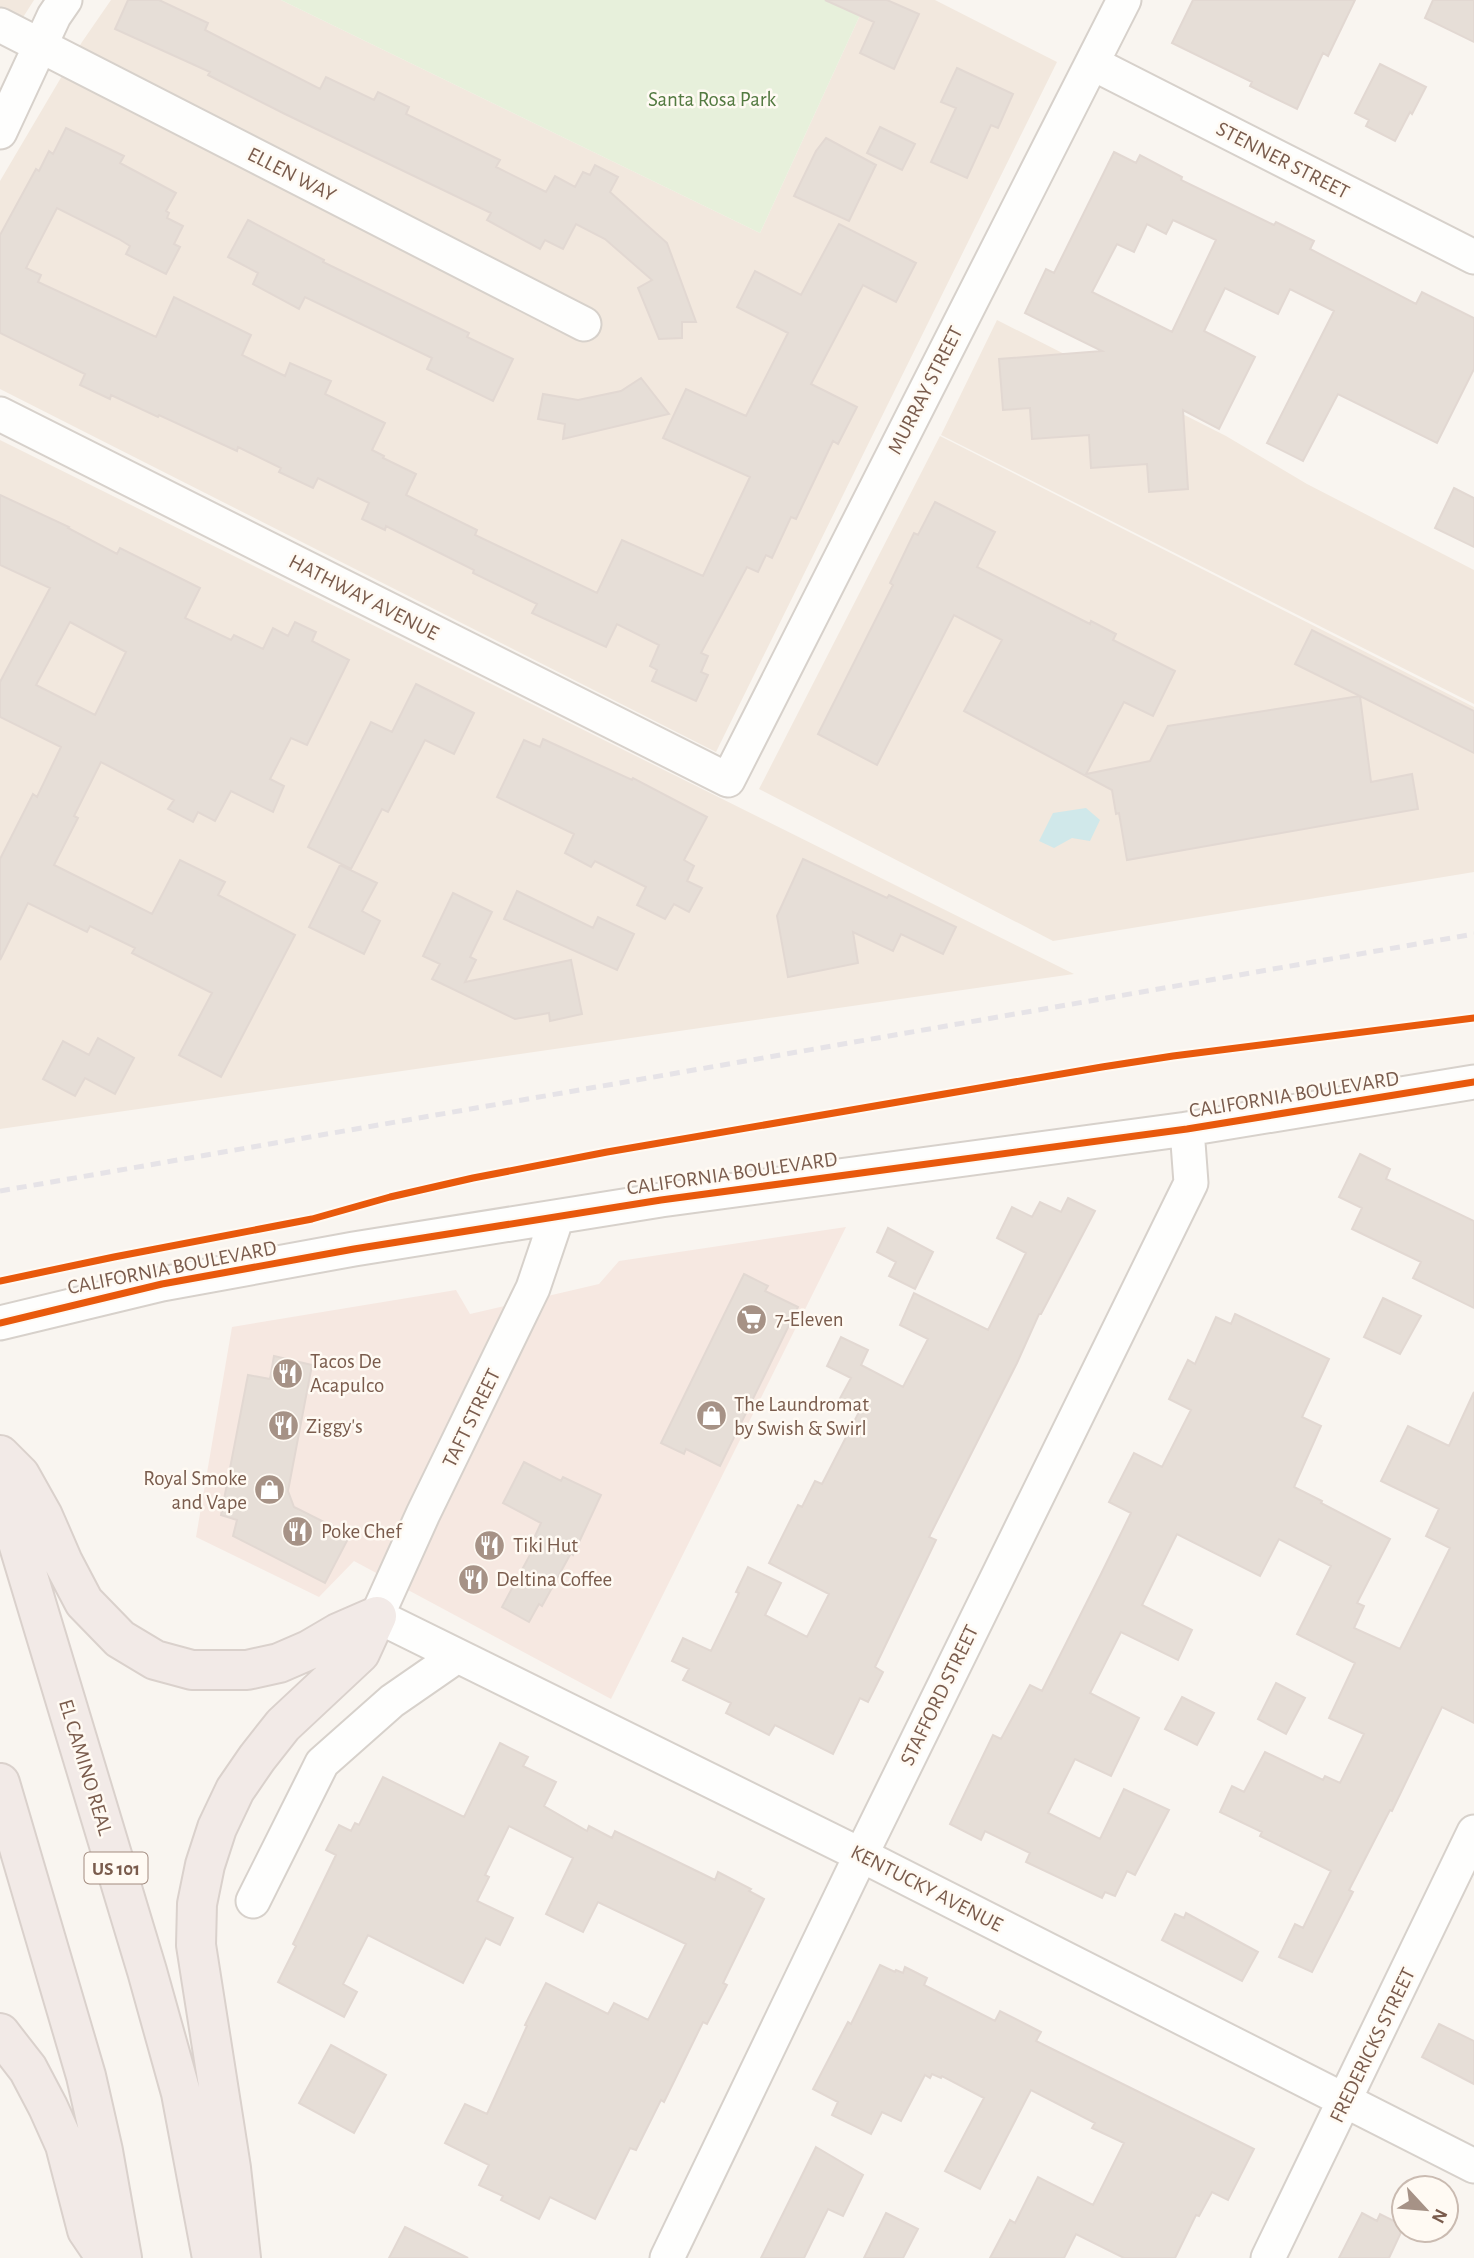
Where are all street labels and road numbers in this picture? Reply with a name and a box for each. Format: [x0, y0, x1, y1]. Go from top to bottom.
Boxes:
street label: STENNER STREET [1213, 118, 1353, 203]
street label: ELLEN WAY [244, 143, 339, 206]
street label: MURRAY STREET [884, 323, 967, 458]
street label: HATHWAY AVENUE [286, 551, 442, 644]
street label: CALIFORNIA BOULEVARD [1188, 1068, 1401, 1121]
street label: CALIFORNIA BOULEVARD [625, 1148, 839, 1199]
street label: CALIFORNIA BOULEVARD [66, 1237, 278, 1298]
street label: TAFT STREET [439, 1366, 504, 1471]
street label: STAFFORD STREET [896, 1622, 982, 1769]
street label: EL CAMINO REAL [55, 1697, 116, 1838]
street label: KENTUCKY AVENUE [847, 1841, 1006, 1936]
road number: US 101 [85, 1852, 148, 1884]
street label: FREDERICKS STREET [1326, 1965, 1419, 2126]

